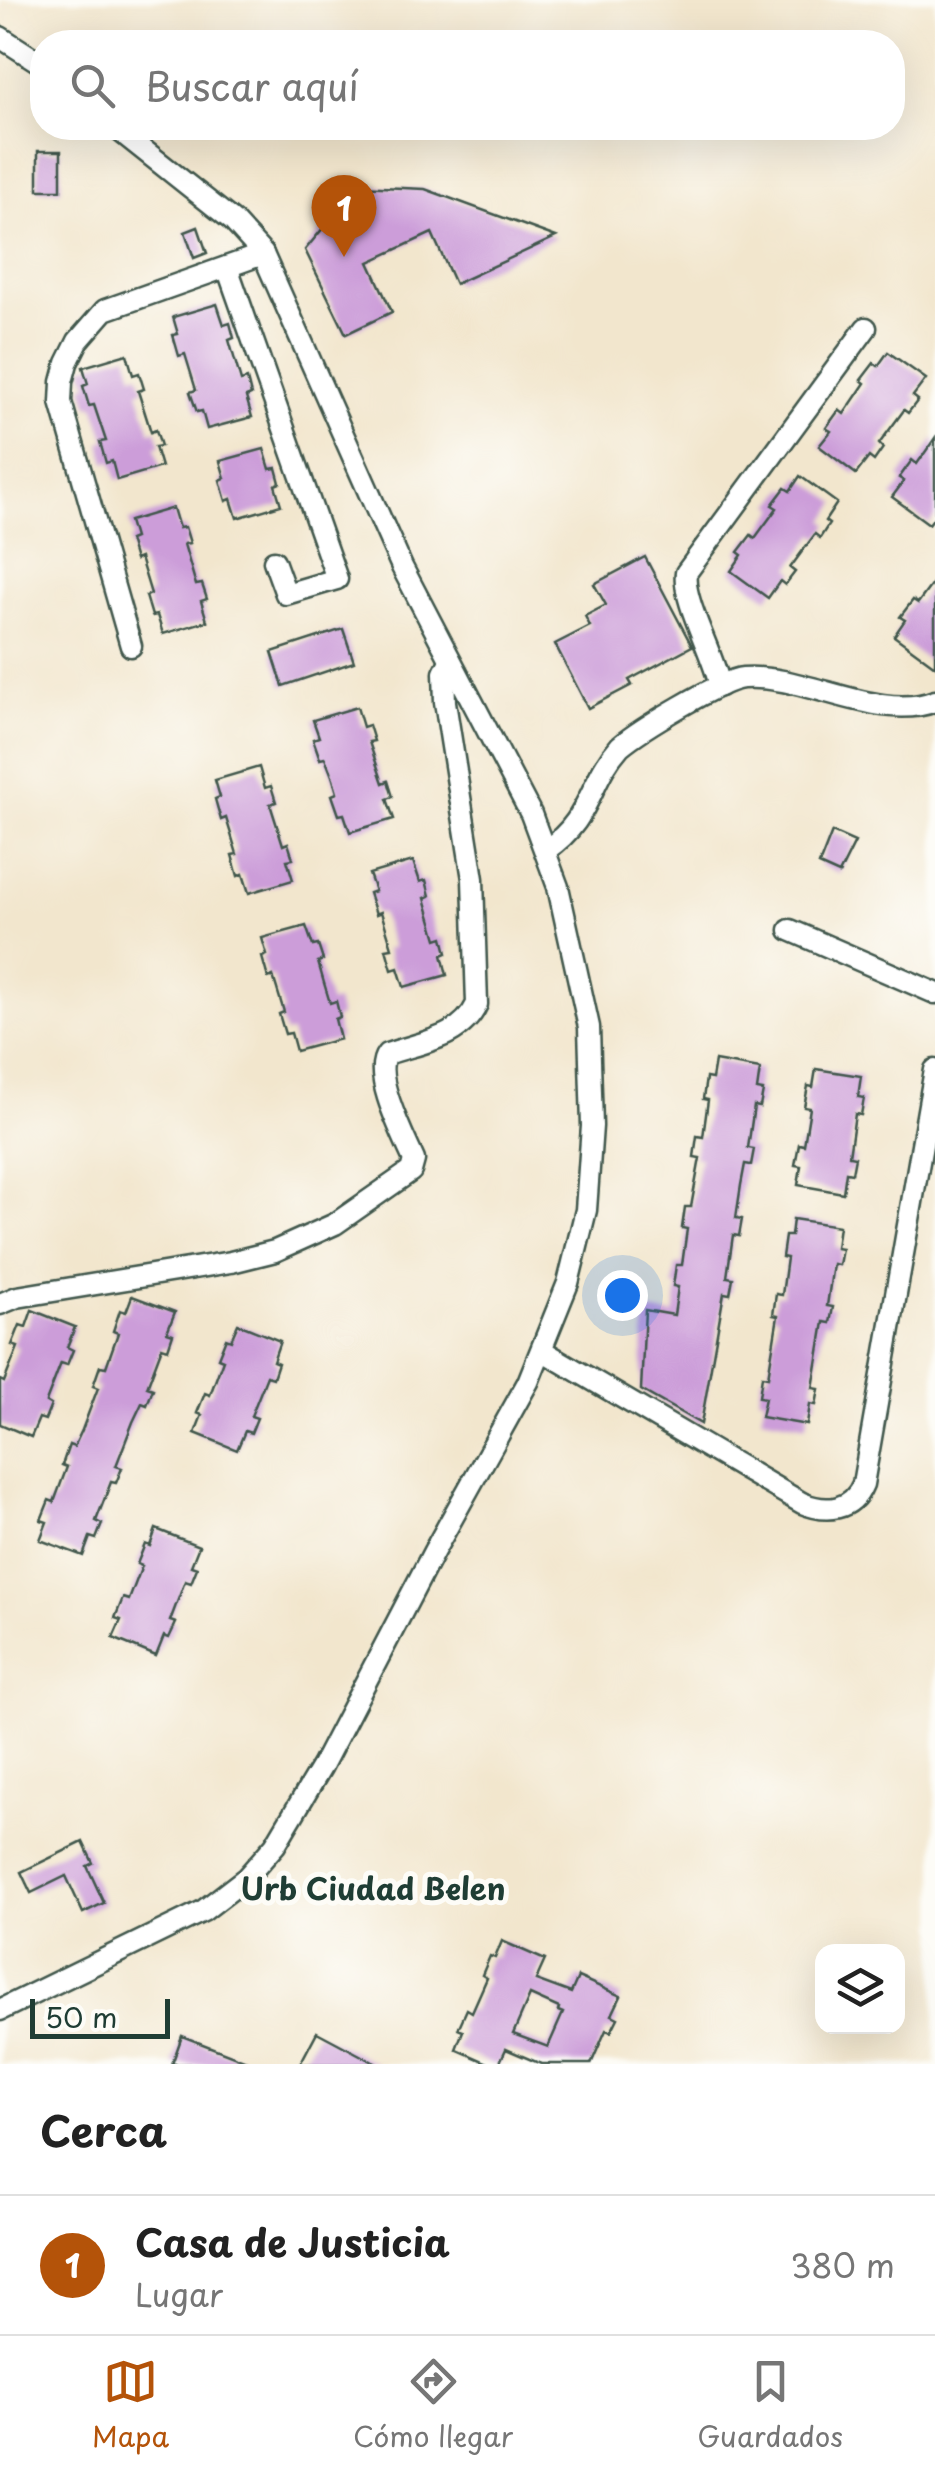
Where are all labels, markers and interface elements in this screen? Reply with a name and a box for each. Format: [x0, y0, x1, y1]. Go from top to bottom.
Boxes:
search box [30, 30, 905, 140]
text: Buscar aquí [145, 57, 359, 114]
icon: search [65, 58, 120, 113]
pin: 1 [312, 174, 376, 257]
your location [597, 1270, 648, 1321]
district label: Urb Ciudad Belen [241, 1865, 505, 1910]
map controls [815, 1944, 905, 2034]
button: layers [815, 1944, 905, 2034]
scale bar [30, 1994, 170, 2038]
text: 50 m [45, 1995, 118, 2038]
text: Cerca [40, 2098, 167, 2161]
text: Casa de Justicia [135, 2213, 450, 2270]
text: 1 [65, 2241, 80, 2289]
text: 380 m [790, 2241, 895, 2289]
text: Lugar [135, 2270, 223, 2318]
tab: Mapa [92, 2354, 169, 2457]
tab: Cómo llegar [353, 2354, 513, 2457]
tab: Guardados [697, 2354, 843, 2457]

